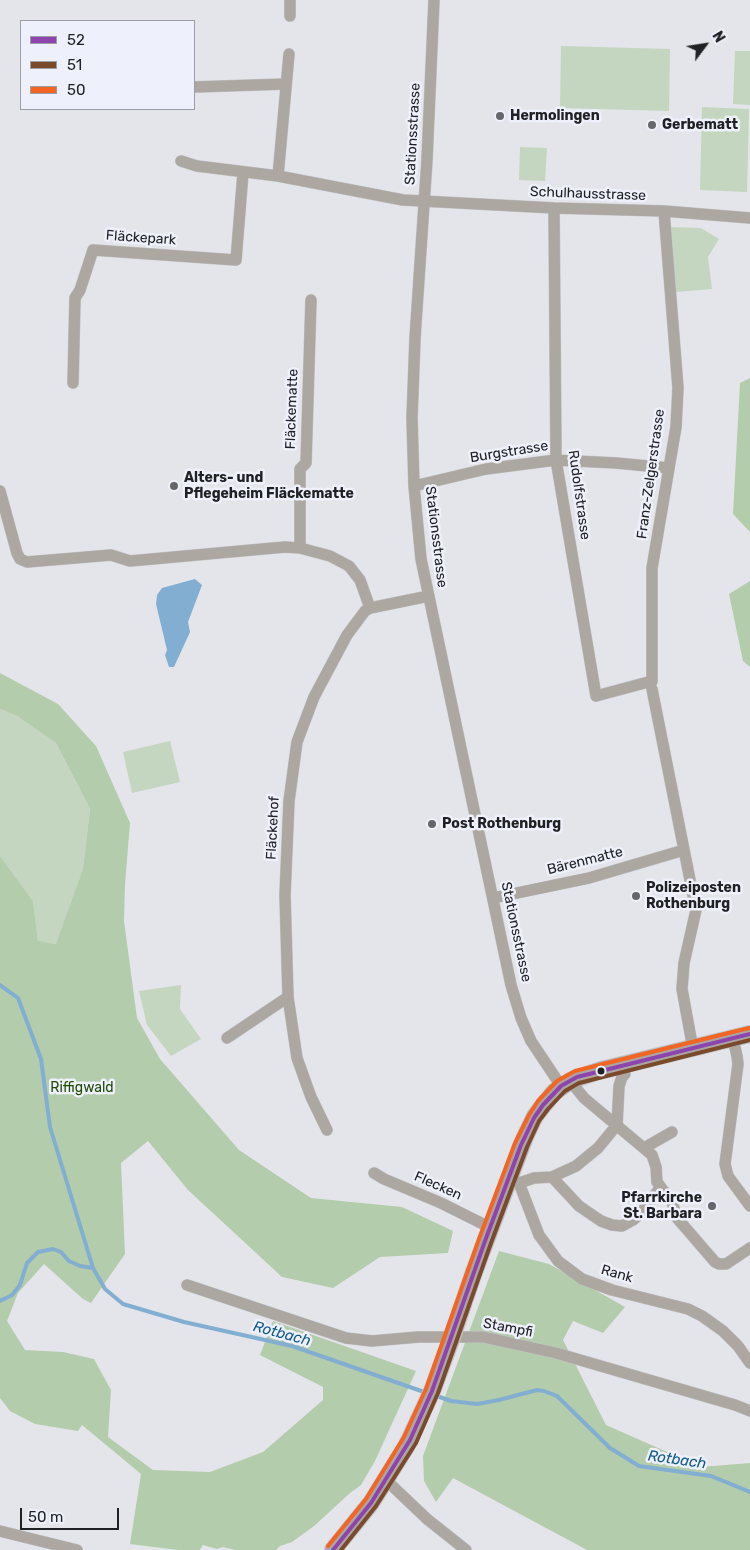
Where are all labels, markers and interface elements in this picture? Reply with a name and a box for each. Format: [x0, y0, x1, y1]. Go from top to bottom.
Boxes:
legend [20, 20, 195, 110]
north arrow [680, 20, 730, 70]
text: N [708, 28, 728, 46]
text: 52 [67, 31, 85, 49]
text: 51 [67, 56, 82, 74]
text: 50 [67, 81, 85, 99]
street label: Stationsstrasse [402, 83, 424, 185]
place label: Hermolingen [510, 108, 600, 124]
marker: Hermolingen [494, 110, 506, 122]
place label: Gerbematt [662, 117, 738, 133]
marker: Gerbematt [646, 119, 658, 131]
street label: Schulhausstrasse [530, 184, 646, 204]
street label: Fläckepark [105, 227, 177, 249]
street label: Fläckematte [282, 368, 302, 450]
street label: Franz-Zelgerstrasse [634, 408, 668, 540]
street label: Burgstrasse [469, 438, 549, 466]
street label: Rudolfstrasse [564, 449, 594, 541]
place label: Alters- und Pflegeheim Fläckematte [184, 470, 354, 502]
marker: Alters- und Pflegeheim Fläckematte [168, 480, 180, 492]
street label: Stationsstrasse [421, 485, 451, 589]
street label: Fläckehof [263, 796, 283, 860]
place label: Post Rothenburg [442, 816, 561, 832]
marker: Post Rothenburg [426, 818, 438, 830]
street label: Bärenmatte [545, 843, 625, 879]
street label: Stationsstrasse [497, 880, 535, 984]
place label: Polizeiposten Rothenburg [646, 880, 741, 912]
marker: Polizeiposten Rothenburg [630, 890, 642, 902]
unlabelled marker [596, 1066, 606, 1076]
park label: Riffigwald [50, 1080, 114, 1096]
street label: Flecken [412, 1168, 464, 1204]
place label: Pfarrkirche St. Barbara [621, 1190, 702, 1222]
marker: Pfarrkirche St. Barbara [706, 1200, 718, 1212]
street label: Rank [599, 1261, 635, 1287]
street label: Stampfi [482, 1315, 534, 1341]
water label: Rotbach [251, 1318, 313, 1350]
water label: Rotbach [646, 1447, 708, 1473]
scale bar [22, 1498, 121, 1530]
text: 50 m [28, 1508, 63, 1526]

